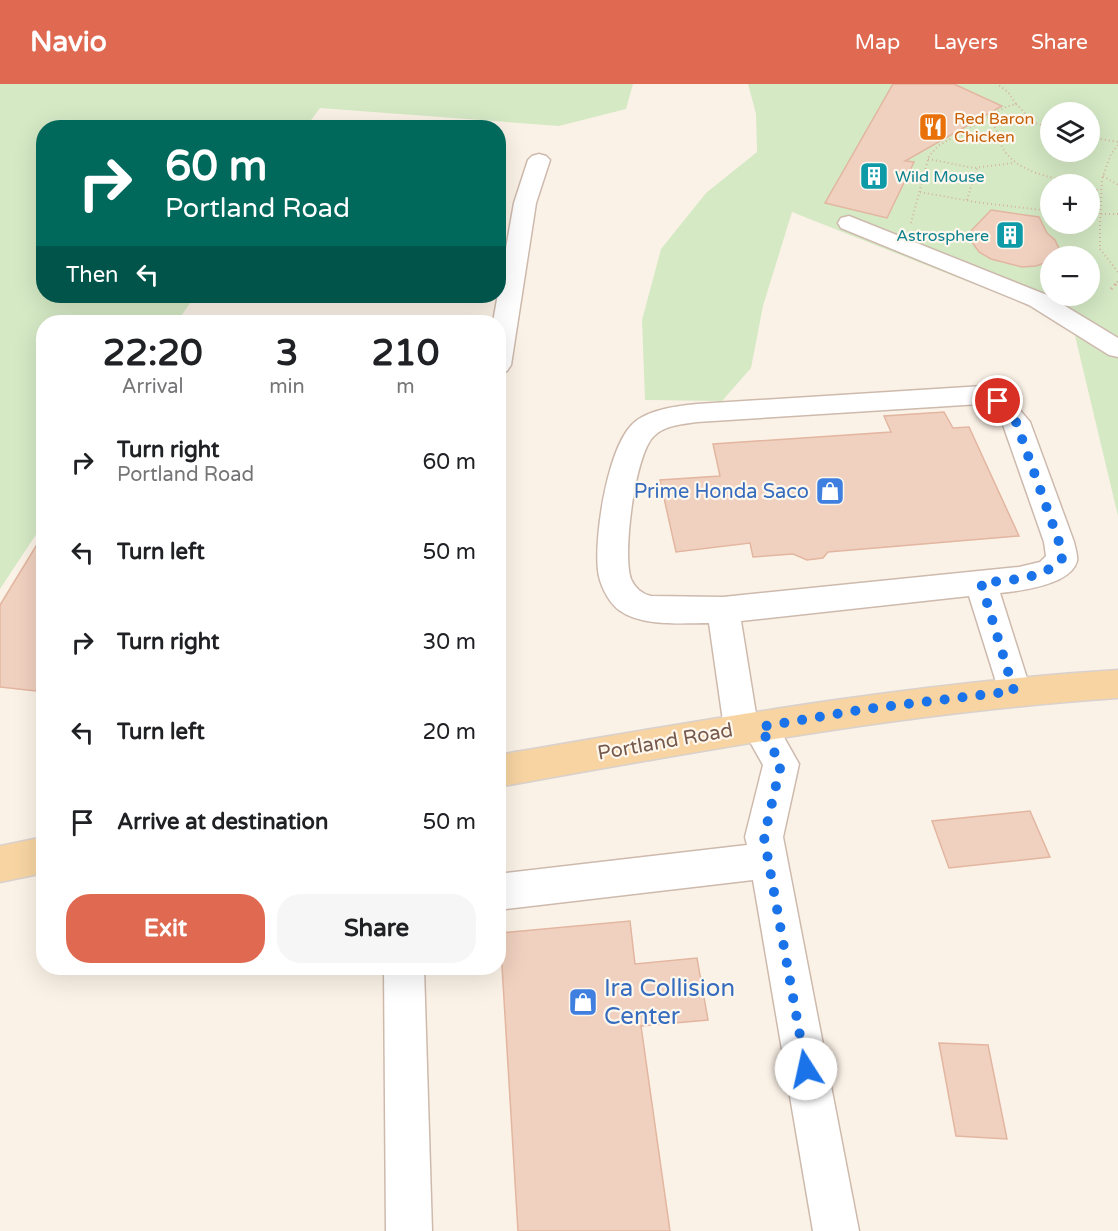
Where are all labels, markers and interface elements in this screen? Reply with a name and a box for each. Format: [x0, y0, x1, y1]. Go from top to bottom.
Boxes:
text: Navio [30, 25, 107, 59]
text: Map [855, 30, 900, 55]
text: Layers [933, 30, 998, 55]
text: Share [1031, 30, 1088, 55]
map controls [1040, 102, 1100, 306]
button: layers [1040, 102, 1100, 162]
place label: Red Baron Chicken [954, 109, 1034, 147]
restaurant icon: Red Baron Chicken [917, 111, 949, 143]
text: 60 m [165, 141, 267, 192]
icon: right [66, 144, 144, 222]
building icon: Wild Mouse [858, 160, 890, 192]
place label: Wild Mouse [895, 167, 985, 187]
button: + [1040, 174, 1100, 234]
text: Portland Road [165, 192, 350, 225]
building icon: Astrosphere [994, 219, 1026, 251]
place label: Astrosphere [896, 226, 989, 246]
button: − [1040, 246, 1100, 306]
icon: left [131, 258, 164, 291]
text: Then [66, 262, 119, 288]
text: 22:20 [103, 332, 203, 375]
text: 3 [276, 332, 298, 375]
text: 210 [371, 332, 439, 375]
text: Arrival [122, 375, 184, 399]
text: min [269, 375, 305, 399]
text: m [396, 375, 415, 399]
pin [972, 375, 1023, 426]
icon: arrive [981, 384, 1014, 417]
text: Turn right [117, 437, 219, 463]
icon: right [66, 446, 99, 479]
text: 60 m [422, 449, 476, 475]
text: Portland Road [117, 463, 254, 487]
shop icon: Prime Honda Saco [814, 475, 846, 507]
place label: Prime Honda Saco [634, 480, 809, 504]
icon: left [66, 536, 99, 569]
text: Turn left [117, 539, 205, 565]
text: 50 m [422, 539, 476, 565]
icon: right [66, 626, 99, 659]
text: Turn right [117, 629, 219, 655]
text: 30 m [422, 629, 476, 655]
icon: left [66, 716, 99, 749]
street label: Portland Road [596, 718, 735, 766]
text: Turn left [117, 719, 205, 745]
text: 20 m [422, 719, 476, 745]
icon: arrive [66, 806, 99, 839]
text: Arrive at destination [117, 809, 328, 835]
text: 50 m [422, 809, 476, 835]
button: Exit [66, 894, 265, 963]
button: Share [277, 894, 476, 963]
place label: Ira Collision Center [604, 974, 735, 1031]
shop icon: Ira Collision Center [567, 986, 599, 1018]
position arrow [774, 1037, 838, 1101]

